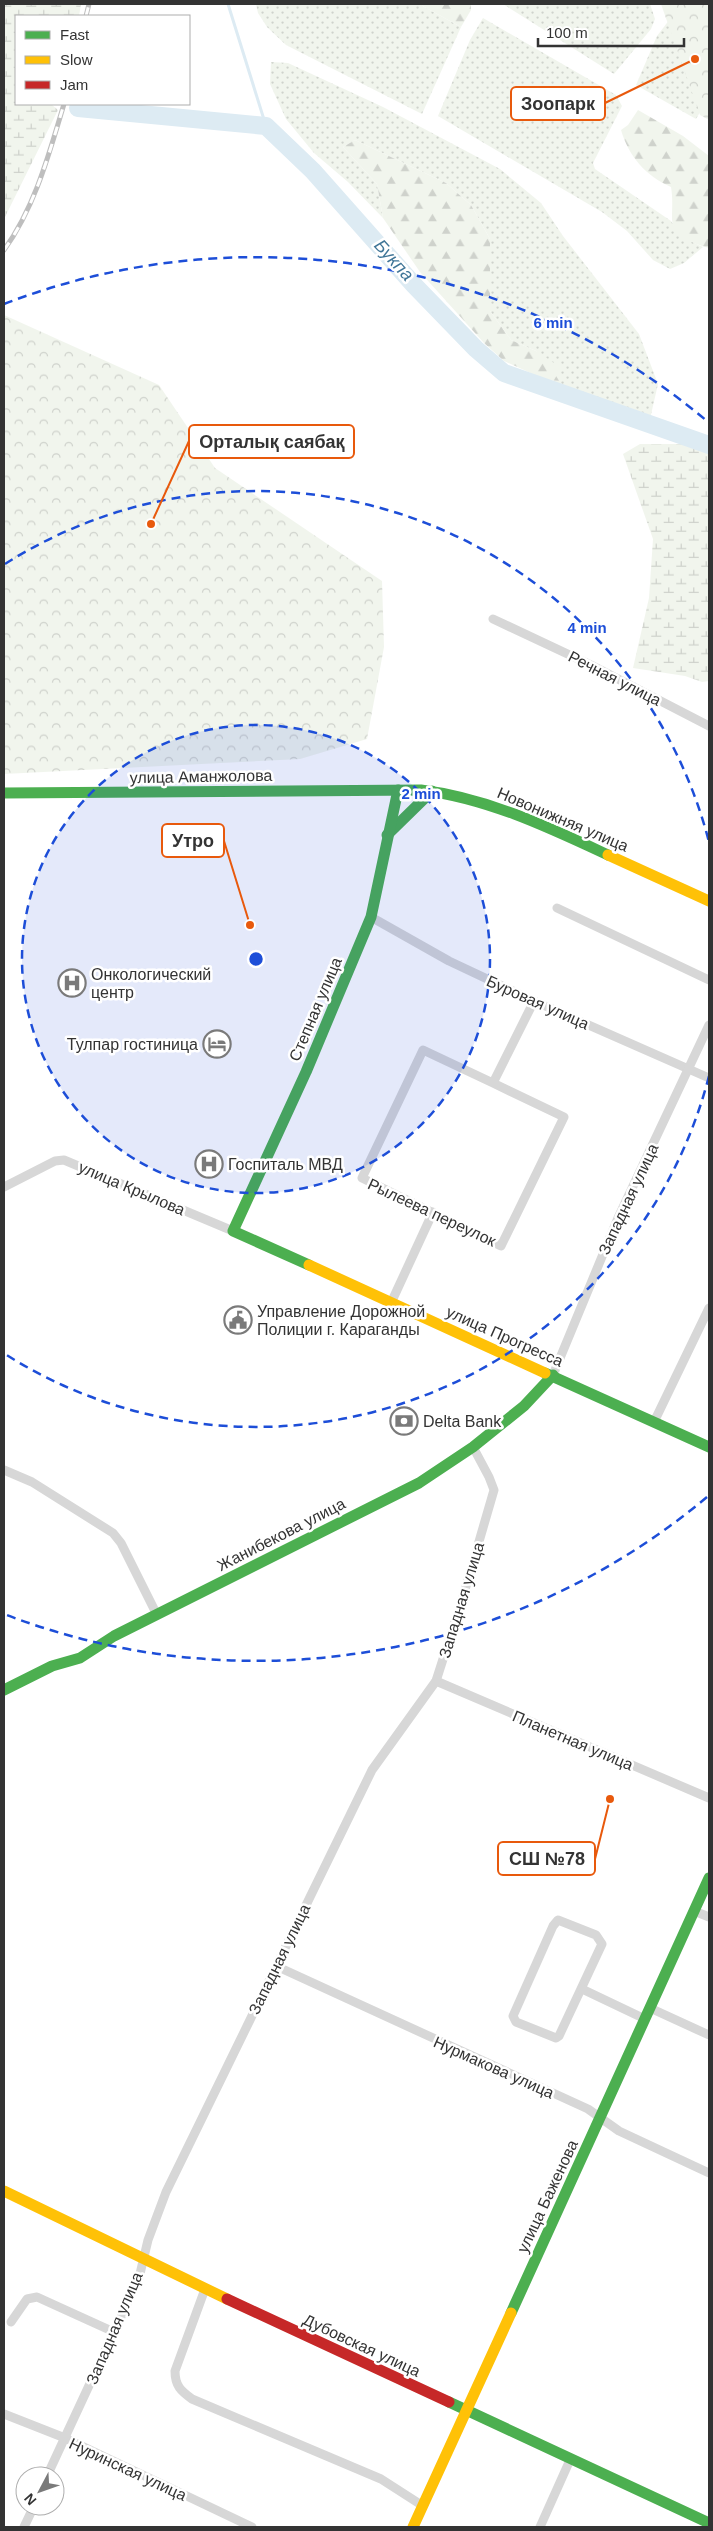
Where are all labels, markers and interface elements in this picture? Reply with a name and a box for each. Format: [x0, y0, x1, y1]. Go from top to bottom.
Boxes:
legend [15, 15, 190, 105]
scale bar [538, 15, 684, 47]
text: 100 m [546, 24, 588, 41]
text: Fast [60, 26, 90, 43]
text: Slow [60, 51, 93, 68]
text: Jam [60, 76, 88, 93]
callout: Зоопарк [511, 87, 605, 120]
text: Зоопарк [521, 94, 596, 114]
water label: Букпа [370, 235, 418, 285]
text: 6 min [533, 314, 573, 331]
callout: Орталық саябақ [189, 425, 354, 458]
text: Орталық саябақ [199, 432, 346, 452]
text: 4 min [567, 619, 607, 636]
street label: Речная улица [566, 648, 664, 709]
street label: улица Аманжолова [130, 767, 273, 786]
street label: Новонижняя улица [495, 784, 631, 855]
text: 2 min [401, 785, 441, 802]
callout: Утро [162, 824, 224, 857]
text: Утро [172, 831, 214, 851]
centre of rings [247, 950, 265, 968]
street label: Степная улица [286, 955, 345, 1064]
place label: Онкологический центр [91, 966, 211, 1001]
hospital icon: Онкологический центр [57, 968, 87, 998]
street label: Буровая улица [484, 972, 592, 1033]
hotel icon: Тулпар гостиница [202, 1029, 232, 1059]
place label: Тулпар гостиница [67, 1036, 198, 1053]
street label: Западная улица [595, 1141, 662, 1257]
hospital icon: Госпиталь МВД [194, 1149, 224, 1179]
place label: Госпиталь МВД [228, 1156, 343, 1173]
street label: улица Крылова [76, 1158, 188, 1219]
street label: Рылеева переулок [365, 1175, 499, 1250]
place label: Управление Дорожной Полиции г. Караганды [257, 1303, 425, 1338]
street label: улица Прогресса [444, 1303, 566, 1370]
public building icon: Управление Дорожной Полиции г. Караганды [223, 1305, 253, 1335]
bank icon: Delta Bank [389, 1406, 419, 1436]
place label: Delta Bank [423, 1413, 502, 1430]
street label: Жанибекова улица [214, 1495, 348, 1574]
street label: Западная улица [436, 1540, 487, 1660]
street label: Планетная улица [510, 1707, 636, 1774]
callout: СШ №78 [498, 1842, 595, 1875]
text: СШ №78 [509, 1849, 585, 1869]
street label: Западная улица [245, 1901, 313, 2017]
street label: Нурмакова улица [431, 2033, 557, 2102]
street label: улица Баженова [514, 2137, 581, 2255]
street label: Западная улица [83, 2269, 146, 2387]
street label: Дубовская улица [301, 2311, 423, 2380]
street label: Нуринская улица [66, 2435, 189, 2504]
north arrow [15, 2466, 65, 2516]
text: N [21, 2490, 40, 2509]

